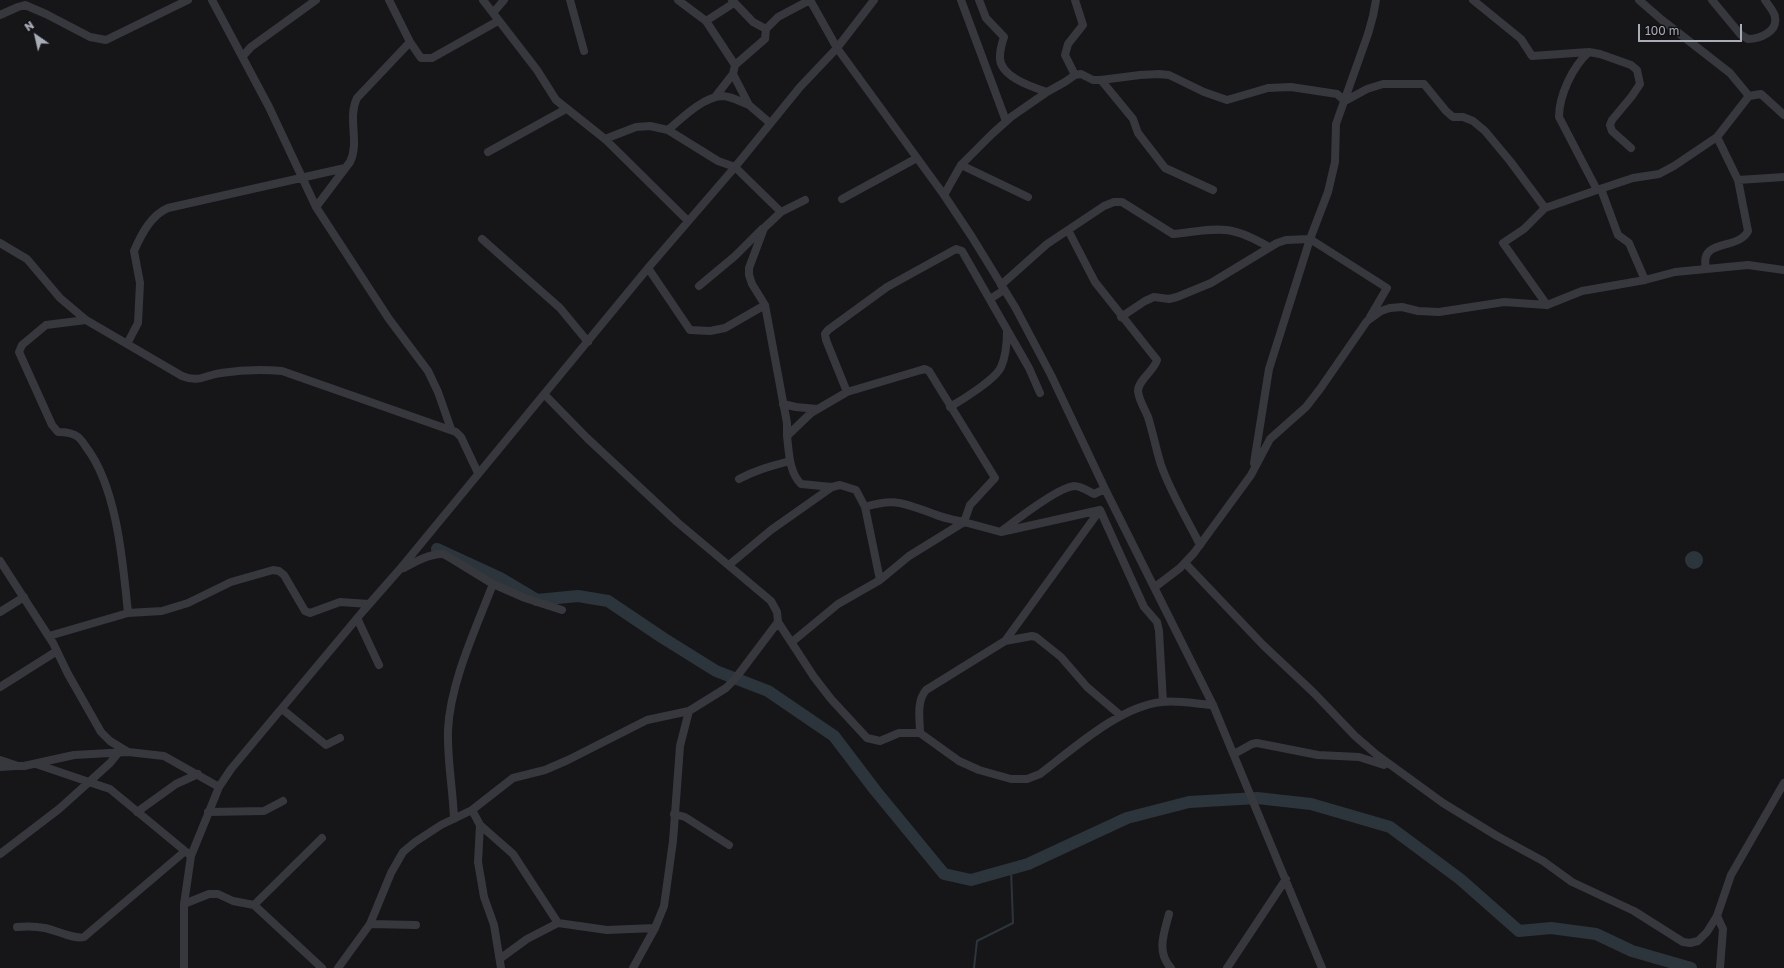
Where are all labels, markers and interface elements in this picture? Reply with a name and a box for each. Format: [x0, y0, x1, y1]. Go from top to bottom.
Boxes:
north arrow [16, 16, 56, 56]
scale bar [1640, 16, 1744, 42]
text: N [22, 18, 36, 33]
text: 100 m [1645, 23, 1679, 38]

